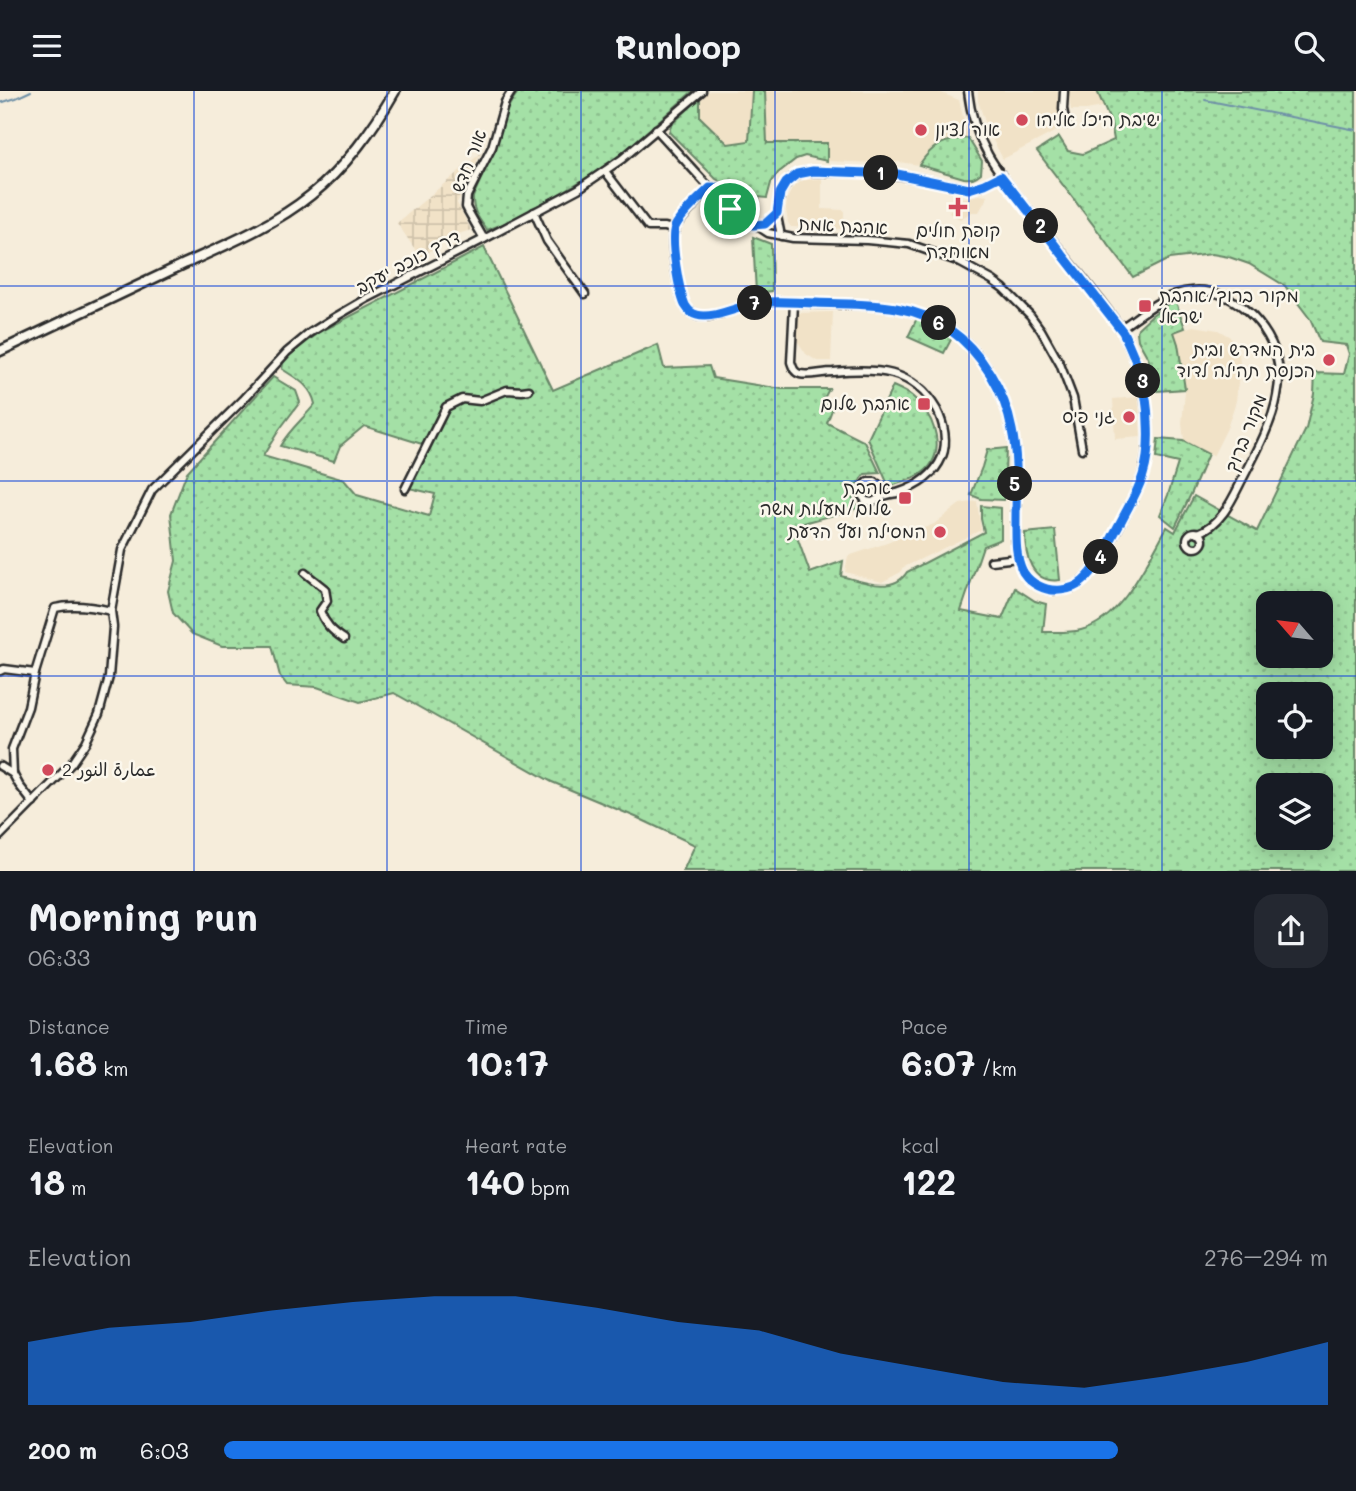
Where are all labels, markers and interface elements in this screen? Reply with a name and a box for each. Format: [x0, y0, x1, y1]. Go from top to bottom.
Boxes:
text: Runloop [615, 25, 741, 67]
icon: menu [28, 27, 66, 65]
icon: search [1290, 27, 1328, 65]
place label: ישיבת היכל אליהו [1036, 107, 1160, 131]
marker: ישיבת היכל אליהו [1014, 112, 1030, 128]
place label: אור לציון [935, 117, 1000, 141]
marker: אור לציון [913, 122, 929, 138]
street label: אור חדש [445, 125, 492, 196]
pin: 1 [864, 155, 898, 191]
text: 1 [876, 160, 885, 185]
pin [700, 179, 760, 239]
icon: arrive [711, 190, 749, 228]
marker: קופת חולים מאוחדת [948, 197, 968, 217]
pin: 2 [1024, 209, 1058, 243]
street label: אהבת אמת [797, 211, 889, 239]
text: 2 [1035, 213, 1046, 238]
place label: קופת חולים מאוחדת [916, 218, 1000, 263]
street label: דרך כוכב יעקב [351, 223, 464, 299]
place label: מקור ברוך/אהבת ישראל [1159, 283, 1299, 328]
pin: 7 [738, 285, 772, 321]
text: 7 [749, 290, 760, 315]
marker: מקור ברוך/אהבת ישראל [1137, 298, 1153, 314]
pin: 6 [922, 306, 956, 341]
text: 6 [933, 310, 944, 335]
place label: בית המדרש ובית הכנסת תהילה לדוד [1176, 337, 1315, 382]
marker: בית המדרש ובית הכנסת תהילה לדוד [1321, 352, 1337, 368]
pin: 3 [1126, 363, 1160, 399]
text: 3 [1137, 368, 1148, 393]
street label: מקור ברוך [1219, 390, 1272, 475]
place label: אהבת שלום [821, 391, 910, 415]
marker: אהבת שלום [916, 396, 932, 412]
place label: גני פיס [1062, 404, 1115, 428]
marker: גני פיס [1121, 409, 1137, 425]
pin: 5 [998, 467, 1032, 501]
text: 5 [1009, 471, 1020, 496]
place label: אהבת שלום/מעלות משה [760, 475, 891, 520]
marker: אהבת שלום/מעלות משה [897, 490, 913, 506]
place label: המסילה ועץ הדעת [787, 519, 926, 543]
marker: המסילה ועץ הדעת [932, 524, 948, 540]
pin: 4 [1084, 539, 1118, 575]
text: 4 [1094, 544, 1107, 569]
north arrow [1256, 591, 1334, 669]
map controls [1256, 591, 1333, 850]
button: locate [1256, 682, 1333, 759]
place label: عمارة النور 2 [62, 757, 157, 782]
marker: عمارة النور 2 [40, 762, 56, 778]
button: layers [1256, 773, 1333, 850]
text: Morning run [28, 891, 258, 941]
button: share [1254, 894, 1328, 968]
text: 06:33 [28, 942, 90, 972]
text: Distance [28, 1014, 110, 1039]
text: Time [465, 1014, 508, 1039]
text: Pace [901, 1014, 948, 1039]
text: 1.68 [28, 1039, 97, 1085]
text: 10:17 [465, 1039, 549, 1085]
text: 6:07 [901, 1039, 976, 1085]
text: km [97, 1056, 128, 1081]
text: /km [976, 1056, 1017, 1081]
text: Elevation [28, 1133, 113, 1158]
text: Heart rate [465, 1133, 567, 1158]
text: kcal [901, 1133, 939, 1158]
text: 18 [28, 1158, 65, 1204]
text: 140 [465, 1158, 525, 1204]
text: 122 [901, 1158, 956, 1204]
text: m [65, 1175, 86, 1200]
text: bpm [525, 1175, 570, 1200]
text: Elevation [28, 1242, 131, 1272]
text: 276–294 m [1204, 1242, 1328, 1272]
text: 200 m [28, 1435, 97, 1465]
text: 6:03 [140, 1435, 189, 1465]

